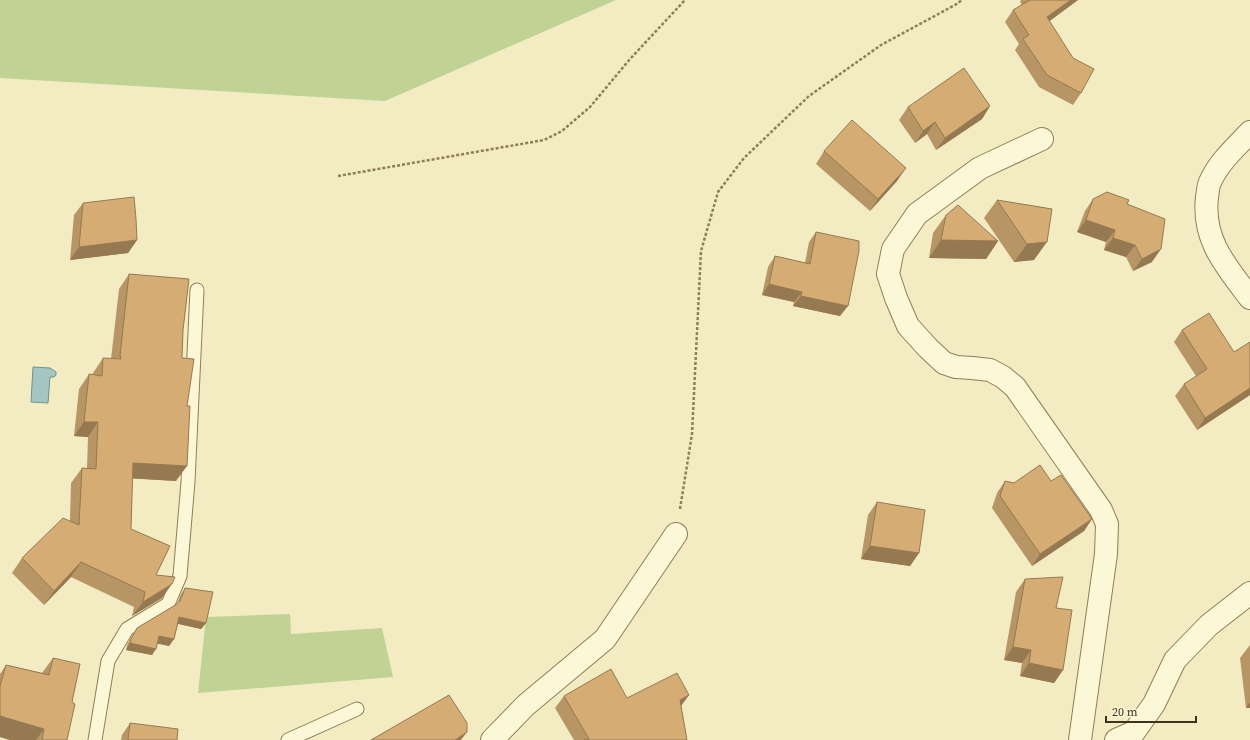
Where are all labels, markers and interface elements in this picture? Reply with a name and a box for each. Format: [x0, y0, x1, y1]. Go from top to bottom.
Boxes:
scale bar [1106, 698, 1196, 724]
text: 20 m [1112, 704, 1138, 720]

